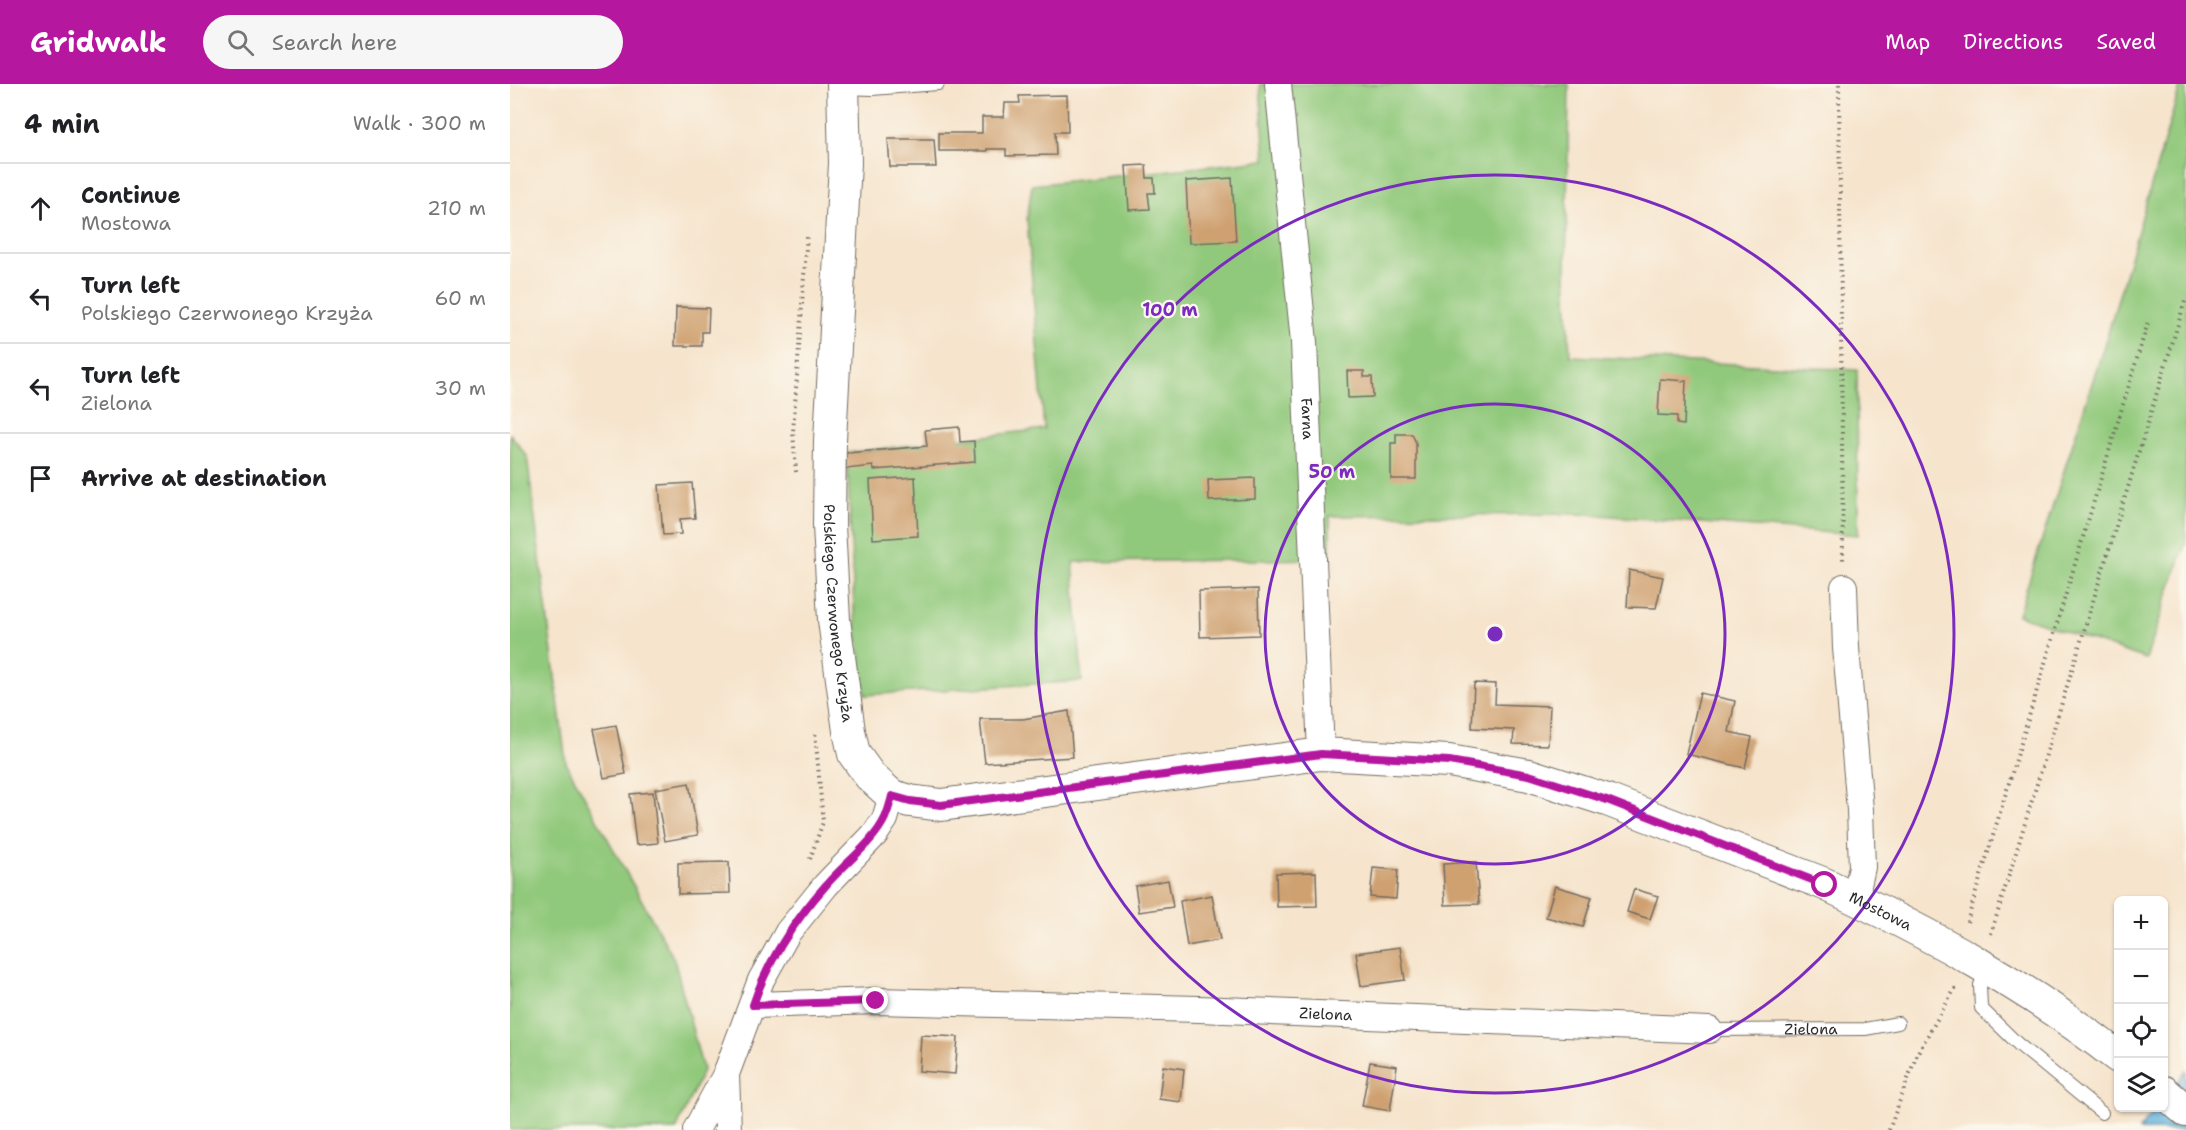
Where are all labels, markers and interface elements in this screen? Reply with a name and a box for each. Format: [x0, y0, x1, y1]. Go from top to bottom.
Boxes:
search box [203, 15, 623, 69]
text: Gridwalk [30, 23, 167, 61]
icon: search [224, 26, 257, 59]
text: Search here [272, 28, 398, 57]
text: Map [1885, 28, 1930, 56]
text: Directions [1963, 28, 2063, 56]
text: Saved [2096, 28, 2156, 56]
text: 4 min [24, 106, 100, 141]
text: Walk · 300 m [353, 110, 486, 136]
text: Continue [81, 181, 181, 210]
icon: ahead [24, 192, 57, 225]
text: 210 m [427, 195, 486, 221]
text: Mostowa [81, 210, 171, 236]
text: Turn left [81, 271, 180, 300]
icon: left [24, 282, 57, 315]
text: 60 m [434, 285, 486, 311]
text: 100 m [1142, 298, 1198, 322]
text: Polskiego Czerwonego Krzyża [81, 300, 373, 326]
text: Turn left [81, 361, 180, 390]
icon: left [24, 372, 57, 405]
text: 30 m [434, 375, 486, 401]
text: Zielona [81, 390, 152, 416]
street label: Farna [1296, 397, 1318, 441]
text: 50 m [1309, 460, 1356, 484]
icon: arrive [24, 462, 57, 495]
text: Arrive at destination [81, 464, 327, 493]
street label: Polskiego Czerwonego Krzyża [819, 504, 858, 724]
centre of rings [1485, 624, 1505, 644]
route start [1811, 871, 1837, 897]
street label: Mostowa [1846, 887, 1916, 936]
map controls [2114, 896, 2168, 1112]
button: + [2114, 896, 2168, 950]
button: − [2114, 950, 2168, 1004]
route end [862, 987, 888, 1013]
street label: Zielona [1299, 1003, 1353, 1025]
button: locate [2114, 1004, 2168, 1058]
street label: Zielona [1784, 1019, 1838, 1040]
button: layers [2114, 1058, 2168, 1112]

